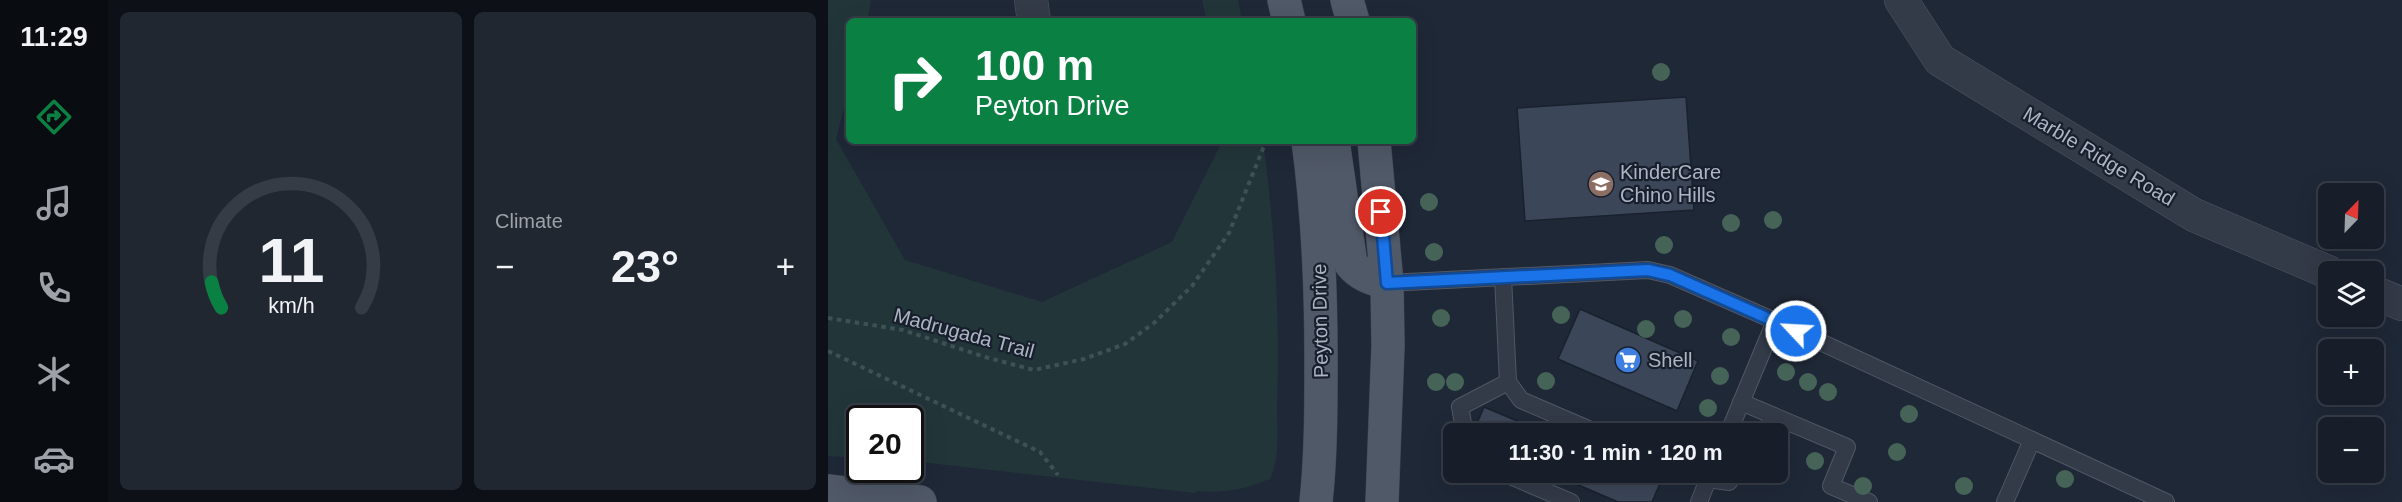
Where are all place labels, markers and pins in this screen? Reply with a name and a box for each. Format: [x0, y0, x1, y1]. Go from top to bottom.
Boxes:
place label: KinderCare Chino Hills [1620, 161, 1721, 206]
school or university icon: KinderCare Chino Hills [1586, 169, 1616, 199]
pin [1355, 186, 1406, 237]
supermarket icon: Shell [1613, 345, 1643, 375]
place label: Shell [1648, 349, 1692, 371]

